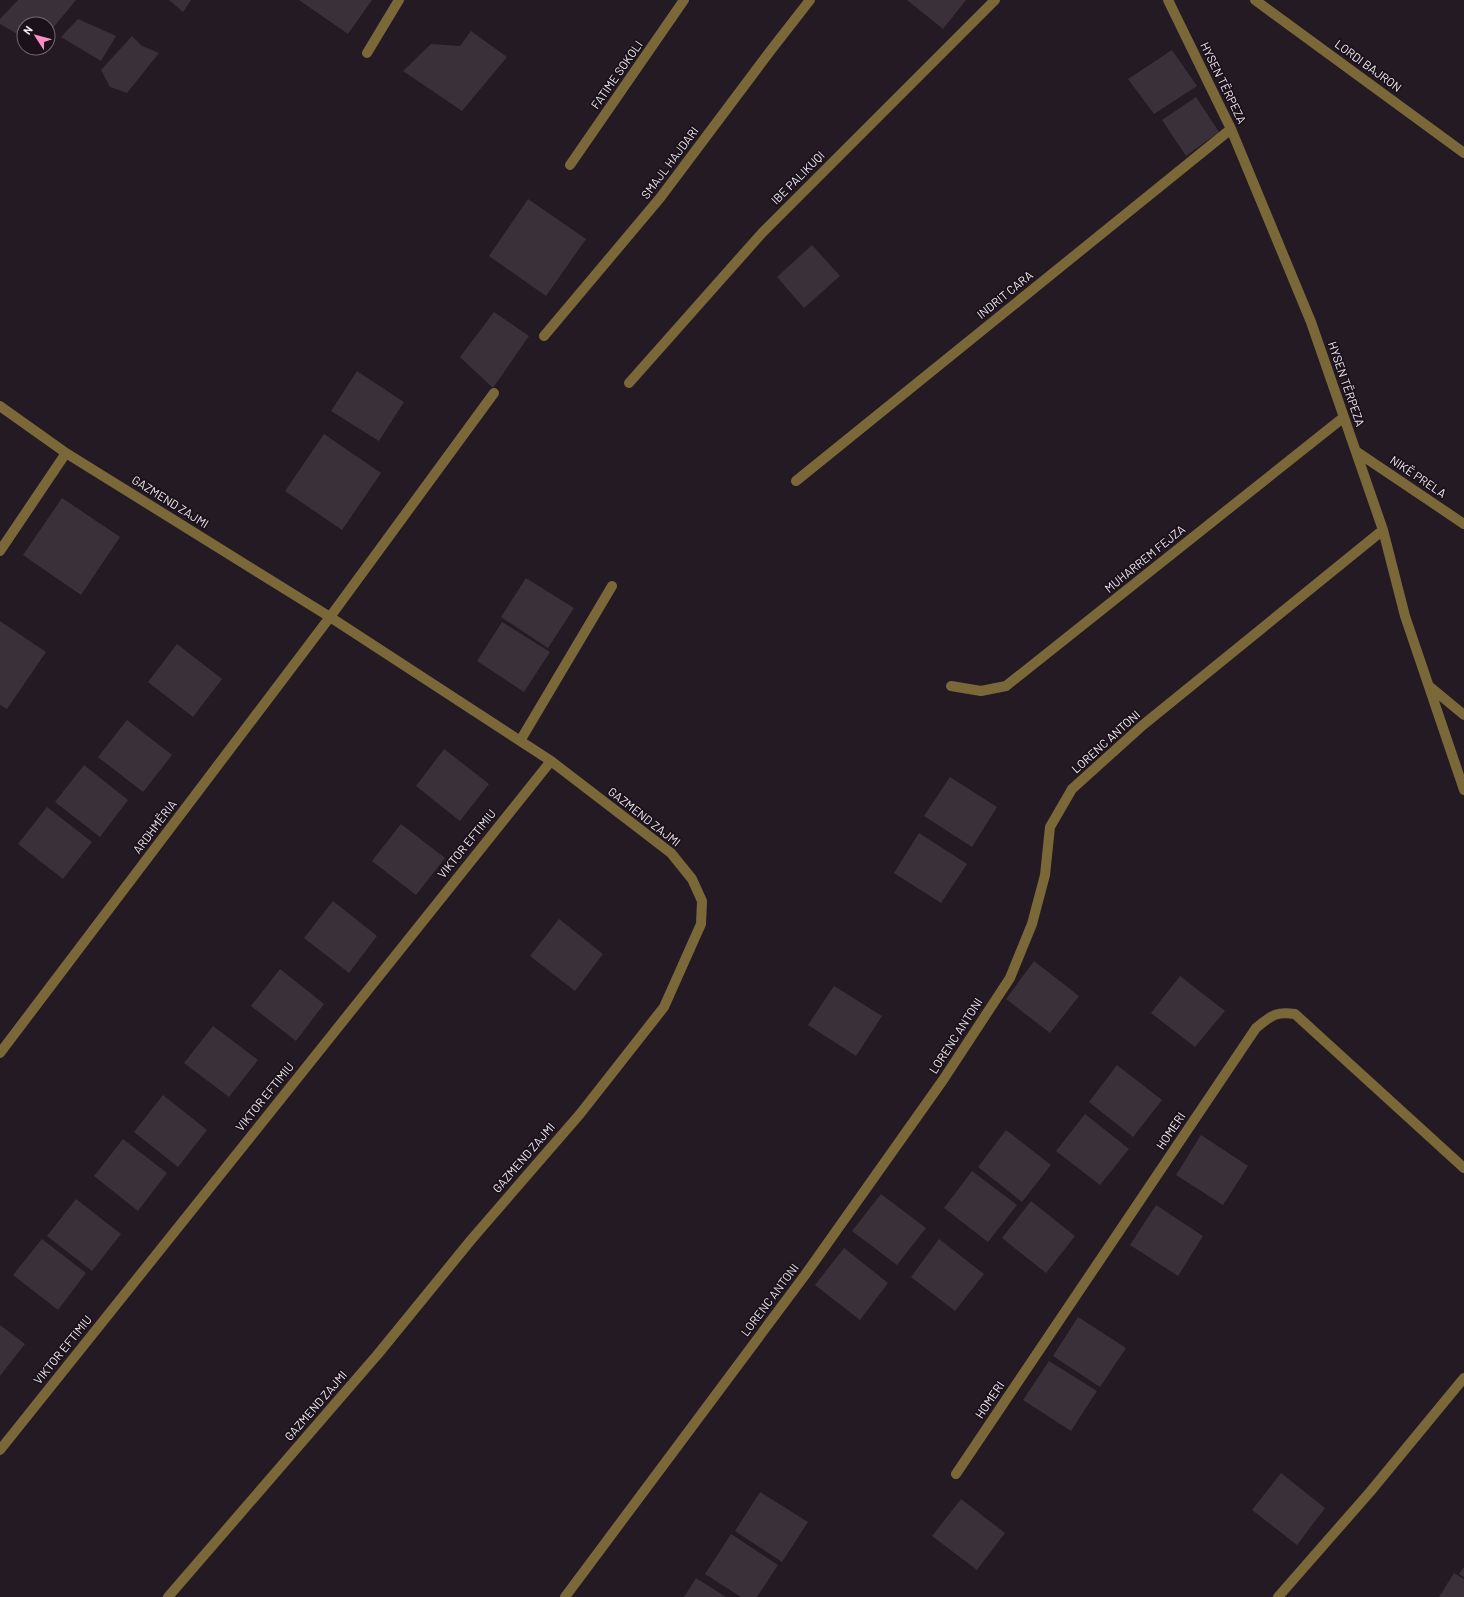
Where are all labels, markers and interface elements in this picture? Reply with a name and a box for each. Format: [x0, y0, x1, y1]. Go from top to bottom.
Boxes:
north arrow [16, 16, 56, 56]
text: N [20, 23, 35, 37]
street label: LORDI BAJRON [1332, 36, 1405, 94]
street label: FATIME SOKOLI [588, 38, 645, 111]
street label: HYSEN TËRPEZA [1198, 40, 1250, 126]
street label: SMAJL HAJDARI [638, 124, 701, 201]
street label: IBE PALIKUQI [768, 148, 827, 207]
street label: INDRIT CARA [974, 267, 1035, 321]
street label: HYSEN TËRPEZA [1326, 339, 1368, 428]
street label: NIKË PRELA [1388, 452, 1449, 500]
street label: GAZMEND ZAJMI [130, 472, 211, 530]
street label: MUHARREM FEJZA [1101, 522, 1187, 595]
street label: LORENC ANTONI [1068, 707, 1142, 776]
street label: GAZMEND ZAJMI [606, 784, 684, 849]
street label: ARDHMËRIA [130, 797, 179, 856]
street label: VIKTOR EFTIMIU [434, 806, 498, 881]
street label: LORENC ANTONI [926, 995, 985, 1076]
street label: VIKTOR EFTIMIU [232, 1059, 296, 1134]
street label: HOMERI [1153, 1109, 1188, 1152]
street label: GAZMEND ZAJMI [489, 1120, 557, 1195]
street label: LORENC ANTONI [737, 1260, 801, 1338]
street label: VIKTOR EFTIMIU [30, 1312, 94, 1387]
street label: GAZMEND ZAJMI [281, 1368, 349, 1443]
street label: HOMERI [972, 1378, 1007, 1421]

